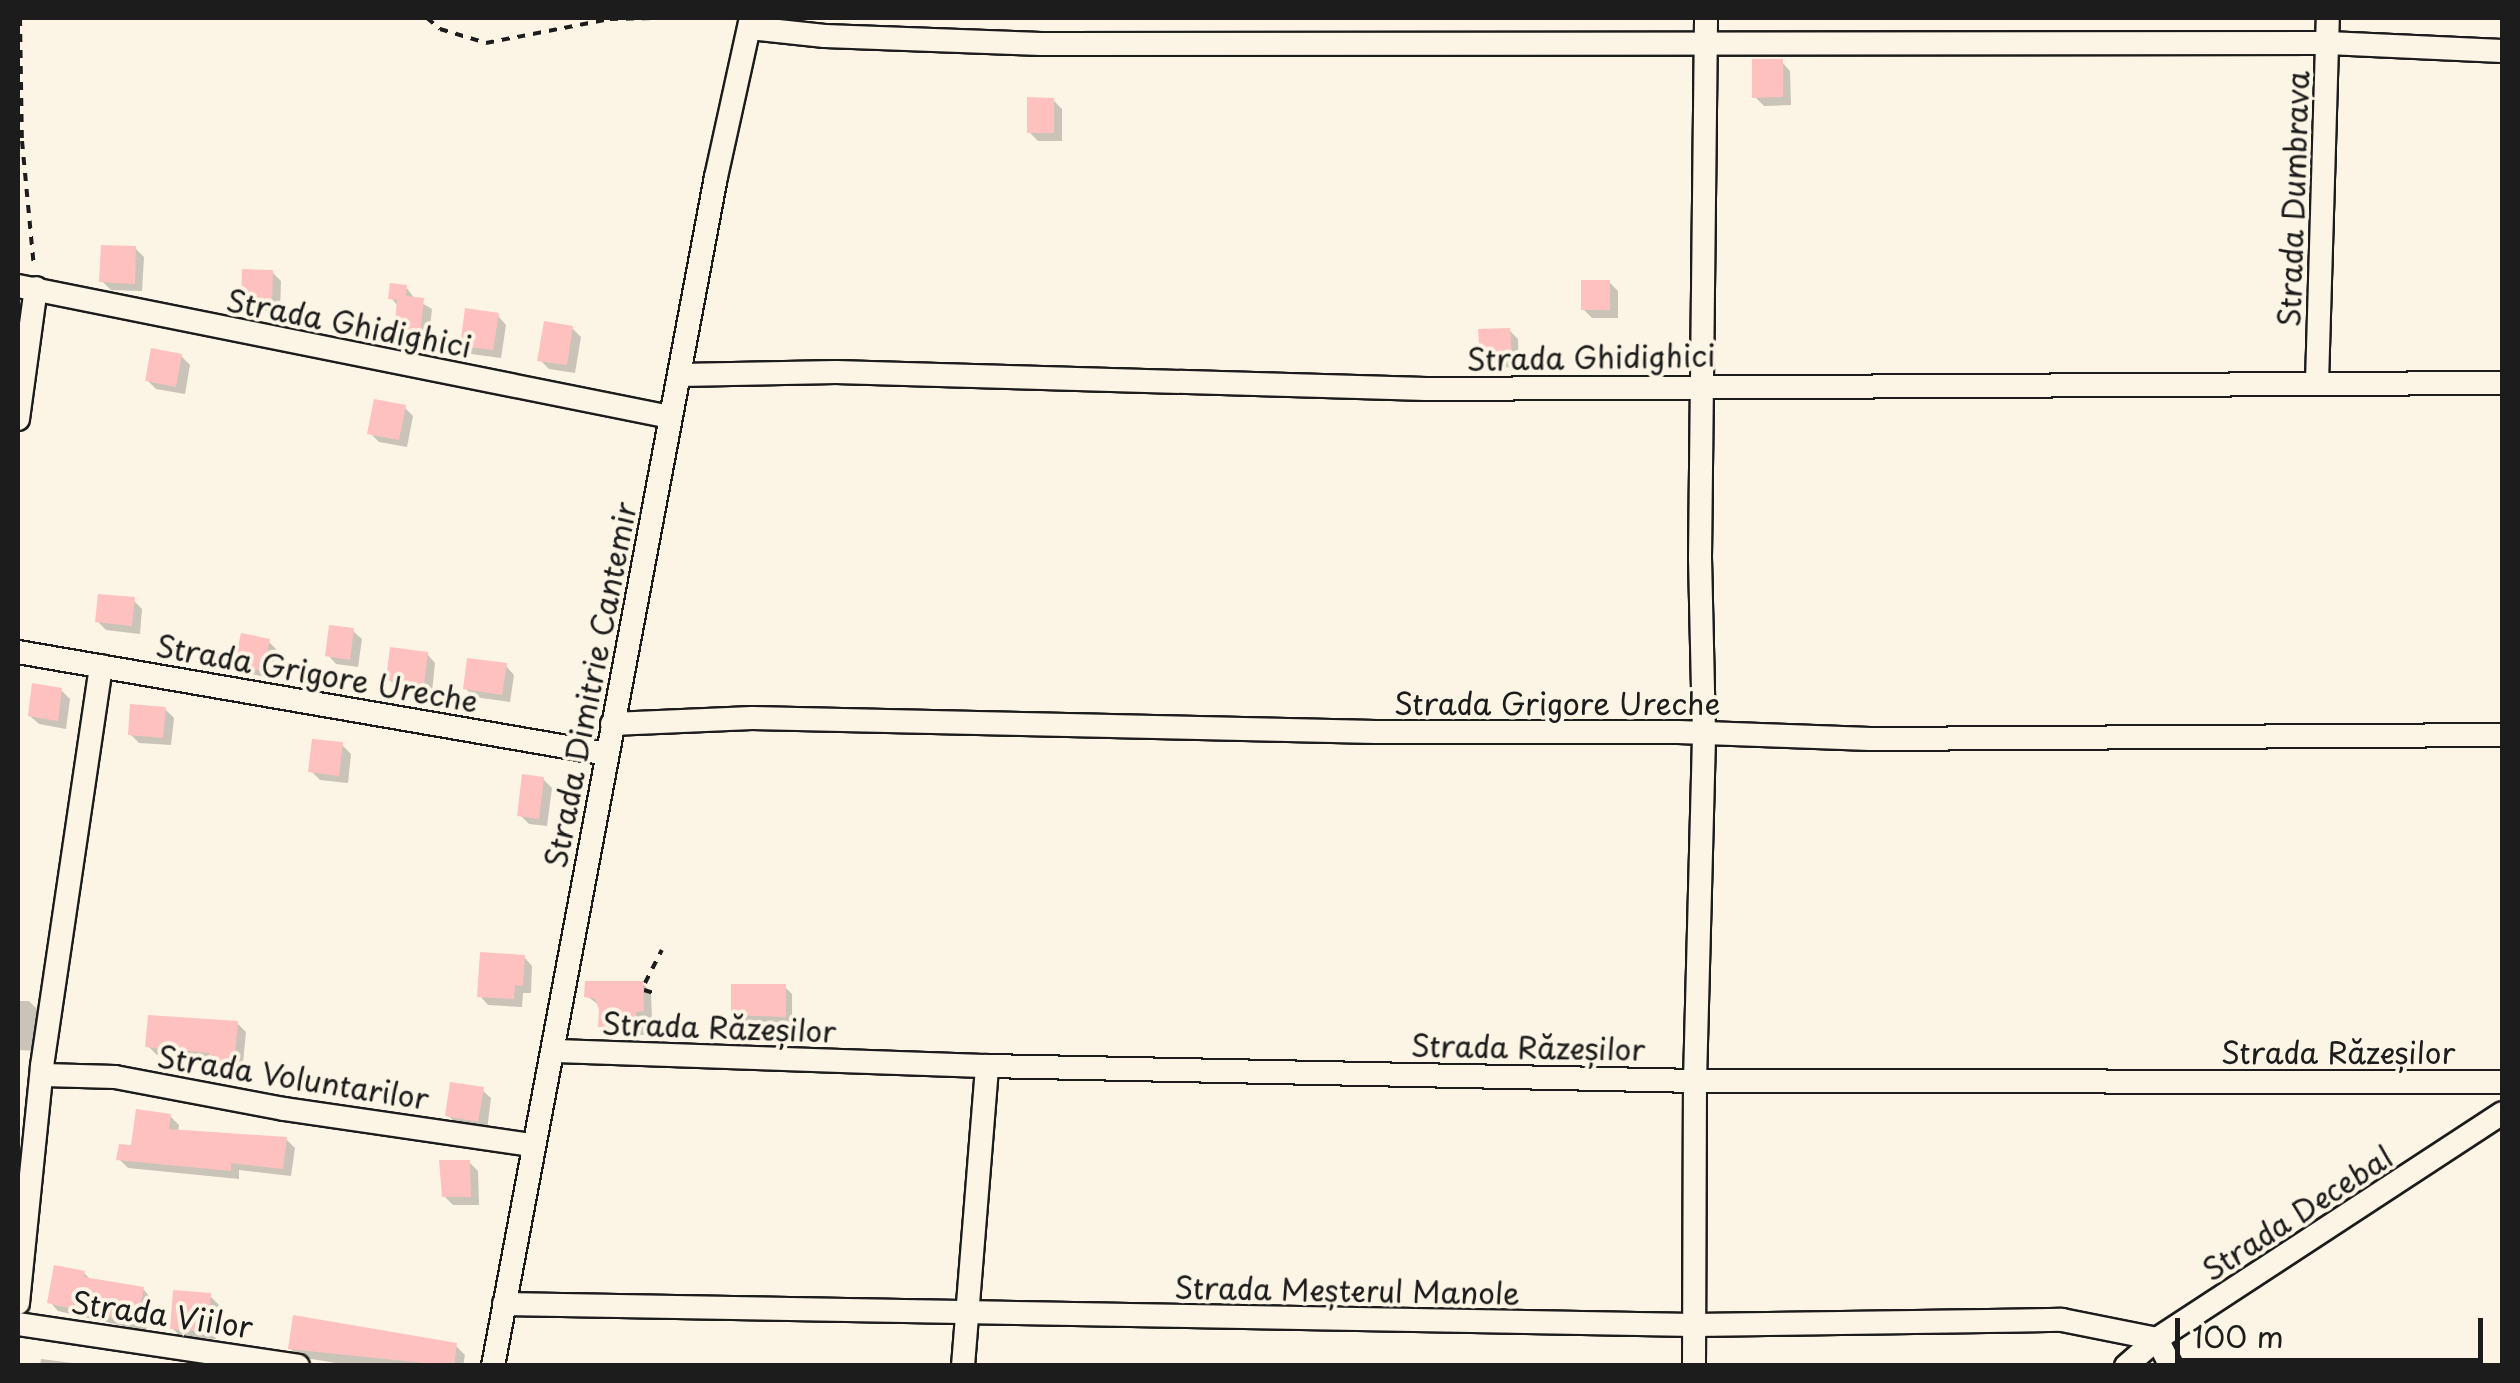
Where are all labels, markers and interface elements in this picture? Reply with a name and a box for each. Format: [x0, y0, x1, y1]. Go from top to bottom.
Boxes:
street label: Strada Dumbrava [2270, 69, 2316, 329]
street label: Strada Ghidighici [223, 281, 475, 365]
street label: Strada Ghidighici [1466, 337, 1716, 377]
street label: Strada Dimitrie Cantemir [537, 500, 643, 870]
street label: Strada Grigore Ureche [153, 627, 481, 719]
street label: Strada Grigore Ureche [1394, 685, 1720, 721]
street label: Strada Răzeșilor [600, 1005, 838, 1049]
street label: Strada Răzeșilor [1409, 1027, 1647, 1067]
street label: Strada Răzeșilor [2219, 1034, 2457, 1070]
street label: Strada Voluntarilor [153, 1038, 433, 1116]
street label: Strada Decebal [2194, 1138, 2400, 1288]
street label: Strada Meșterul Manole [1171, 1269, 1523, 1311]
street label: Strada Viilor [68, 1283, 256, 1345]
scale bar [2180, 1298, 2488, 1360]
text: 100 m [2192, 1313, 2284, 1358]

